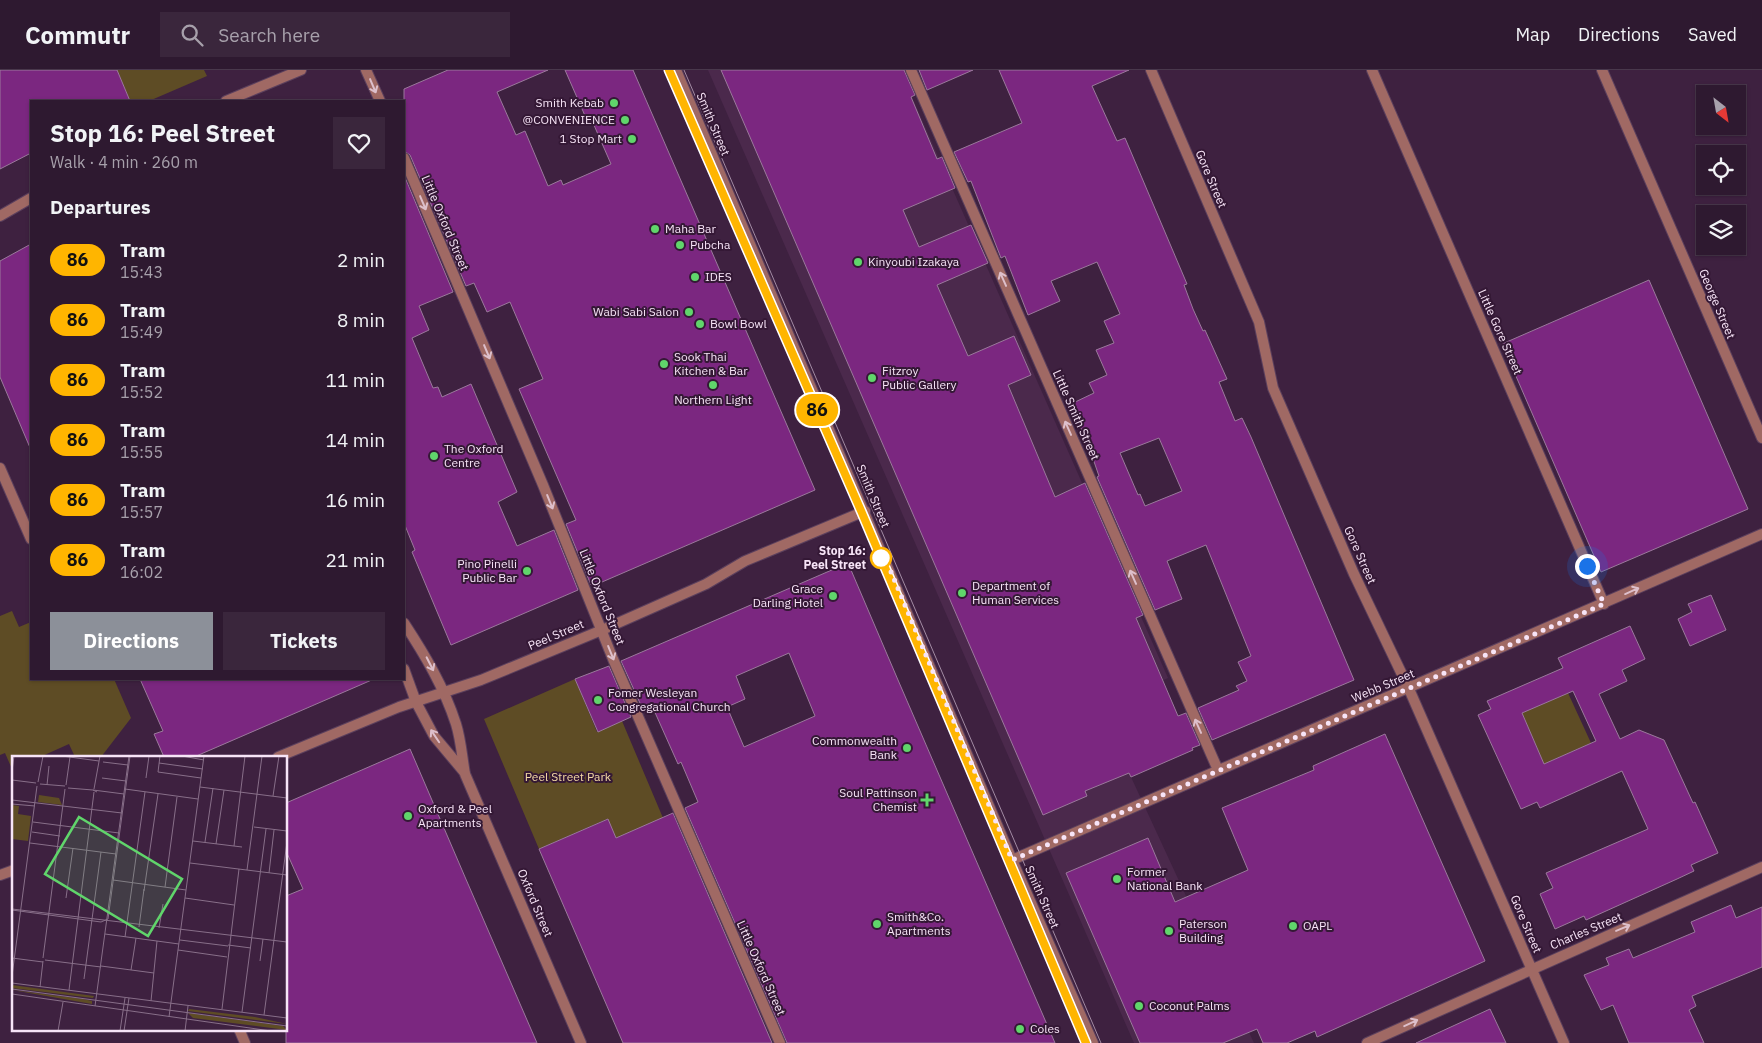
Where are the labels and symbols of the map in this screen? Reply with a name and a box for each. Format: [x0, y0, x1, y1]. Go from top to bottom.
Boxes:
one-way arrow [368, 78, 378, 93]
north arrow [1696, 85, 1746, 135]
street label: Smith Street [693, 90, 733, 158]
place label: Smith Kebab [535, 95, 604, 110]
marker: Smith Kebab [608, 97, 620, 109]
place label: @CONVENIENCE [523, 112, 615, 127]
marker: @CONVENIENCE [619, 114, 631, 126]
place label: 1 Stop Mart [560, 131, 622, 146]
marker: 1 Stop Mart [626, 133, 638, 145]
street label: Gore Street [1192, 147, 1230, 210]
street label: Little Oxford Street [419, 173, 472, 273]
one-way arrow [418, 195, 428, 210]
place label: Maha Bar [665, 221, 716, 236]
marker: Maha Bar [649, 223, 661, 235]
place label: Pubcha [690, 237, 731, 252]
marker: Pubcha [674, 239, 686, 251]
place label: Kinyoubi Izakaya [868, 254, 960, 269]
marker: Kinyoubi Izakaya [852, 256, 864, 268]
street label: George Street [1696, 267, 1739, 341]
place label: IDES [705, 269, 732, 284]
marker: IDES [689, 271, 701, 283]
one-way arrow [997, 272, 1007, 287]
street label: Little Gore Street [1475, 287, 1526, 377]
place label: Wabi Sabi Salon [593, 304, 679, 319]
marker: Wabi Sabi Salon [683, 306, 695, 318]
place label: Bowl Bowl [710, 316, 767, 331]
marker: Bowl Bowl [694, 318, 706, 330]
one-way arrow [482, 344, 492, 359]
place label: Sook Thai Kitchen & Bar [674, 349, 748, 378]
marker: Sook Thai Kitchen & Bar [658, 358, 670, 370]
place label: Fitzroy Public Gallery [882, 363, 957, 392]
street label: Little Smith Street [1050, 367, 1103, 462]
marker: Fitzroy Public Gallery [866, 372, 878, 384]
marker: Northern Light [707, 379, 719, 391]
place label: Northern Light [674, 392, 752, 407]
line badge: 86 [794, 394, 840, 426]
one-way arrow [1062, 421, 1072, 436]
place label: The Oxford Centre [444, 441, 504, 470]
marker: The Oxford Centre [428, 450, 440, 462]
street label: Smith Street [853, 462, 893, 530]
one-way arrow [546, 494, 555, 509]
street label: Gore Street [1341, 524, 1380, 586]
place label: Stop 16: Peel Street [804, 543, 866, 572]
street label: Little Oxford Street [576, 547, 629, 647]
marker: Stop 16: Peel Street [870, 547, 892, 569]
your location [1575, 554, 1600, 579]
place label: Pino Pinelli Public Bar [457, 556, 518, 585]
marker: Pino Pinelli Public Bar [521, 565, 533, 577]
one-way arrow [1128, 570, 1138, 585]
place label: Department of Human Services [972, 578, 1059, 607]
place label: Grace Darling Hotel [753, 581, 823, 610]
one-way arrow [1624, 586, 1639, 596]
marker: Department of Human Services [956, 587, 968, 599]
marker: Grace Darling Hotel [827, 590, 839, 602]
street label: Peel Street [526, 616, 586, 653]
one-way arrow [607, 645, 616, 660]
one-way arrow [426, 656, 435, 671]
street label: Webb Street [1349, 666, 1416, 705]
place label: Fomer Wesleyan Congregational Church [608, 685, 731, 714]
marker: Fomer Wesleyan Congregational Church [592, 694, 604, 706]
one-way arrow [1193, 719, 1203, 734]
one-way arrow [430, 729, 440, 743]
place label: Commonwealth Bank [812, 733, 898, 762]
marker: Commonwealth Bank [901, 742, 913, 754]
inset map [12, 756, 288, 1030]
park label: Peel Street Park [525, 769, 612, 784]
place label: Soul Pattinson Chemist [839, 785, 917, 814]
marker: Soul Pattinson Chemist [921, 794, 933, 806]
place label: Oxford & Peel Apartments [418, 801, 492, 830]
marker: Oxford & Peel Apartments [402, 810, 414, 822]
street label: Smith Street [1022, 863, 1063, 931]
place label: Former National Bank [1127, 864, 1203, 893]
street label: Oxford Street [514, 867, 556, 939]
marker: Former National Bank [1111, 873, 1123, 885]
street label: Gore Street [1507, 892, 1545, 955]
place label: Smith&Co. Apartments [887, 909, 951, 938]
street label: Charles Street [1548, 909, 1624, 952]
place label: Paterson Building [1179, 916, 1227, 945]
street label: Little Oxford Street [734, 918, 789, 1018]
marker: Smith&Co. Apartments [871, 918, 883, 930]
place label: OAPL [1303, 918, 1332, 933]
marker: OAPL [1287, 920, 1299, 932]
one-way arrow [1616, 923, 1631, 932]
marker: Paterson Building [1163, 925, 1175, 937]
place label: Coconut Palms [1149, 998, 1230, 1013]
marker: Coconut Palms [1133, 1000, 1145, 1012]
one-way arrow [1403, 1017, 1418, 1027]
place label: Coles [1030, 1021, 1060, 1036]
marker: Coles [1014, 1023, 1026, 1035]

